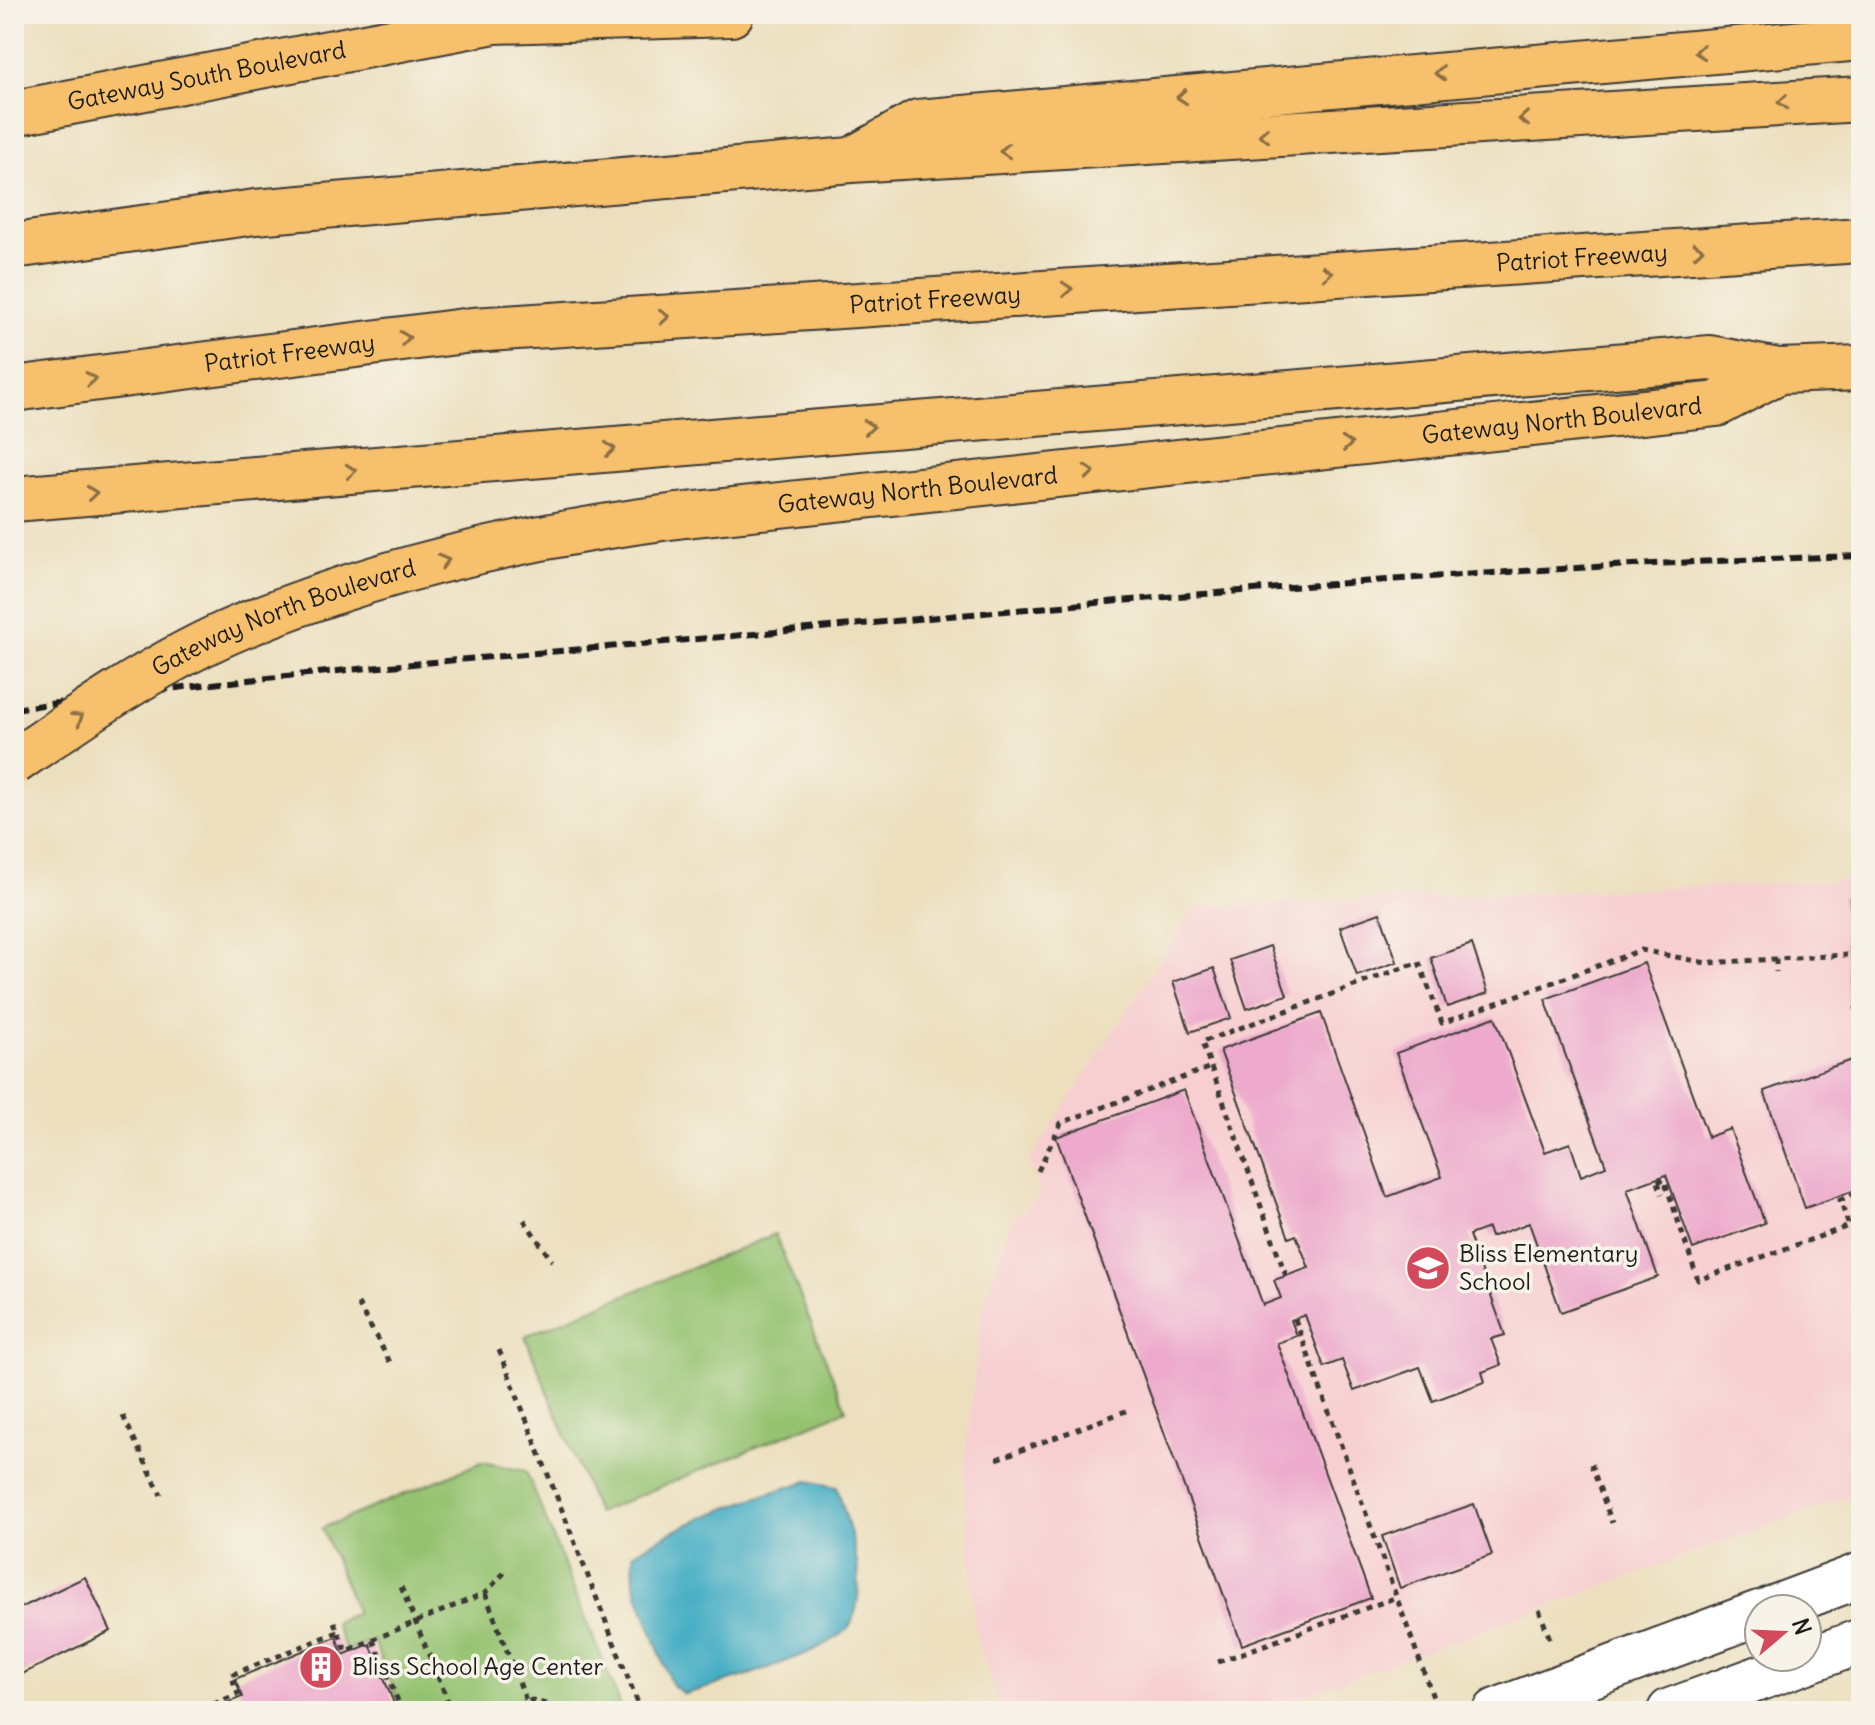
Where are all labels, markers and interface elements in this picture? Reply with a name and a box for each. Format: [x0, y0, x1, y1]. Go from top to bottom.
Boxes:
street label: Gateway South Boulevard [65, 34, 348, 116]
one-way arrow [1693, 43, 1706, 60]
one-way arrow [1433, 64, 1446, 81]
one-way arrow [1175, 88, 1188, 105]
one-way arrow [1776, 94, 1789, 111]
one-way arrow [1517, 110, 1530, 127]
one-way arrow [1257, 126, 1270, 143]
one-way arrow [998, 142, 1011, 159]
street label: Patriot Freeway [1495, 237, 1668, 278]
one-way arrow [1692, 241, 1705, 258]
one-way arrow [1321, 265, 1334, 282]
street label: Patriot Freeway [849, 278, 1022, 320]
one-way arrow [1061, 281, 1074, 298]
one-way arrow [658, 309, 671, 326]
street label: Patriot Freeway [203, 327, 377, 378]
one-way arrow [399, 330, 412, 347]
one-way arrow [84, 371, 98, 388]
street label: Gateway North Boulevard [1420, 390, 1703, 450]
one-way arrow [863, 418, 876, 435]
one-way arrow [1341, 435, 1354, 452]
one-way arrow [604, 440, 617, 457]
street label: Gateway North Boulevard [776, 459, 1059, 519]
one-way arrow [345, 462, 358, 479]
one-way arrow [1083, 463, 1096, 480]
one-way arrow [86, 484, 99, 501]
street label: Gateway North Boulevard [146, 552, 419, 683]
one-way arrow [436, 554, 450, 571]
one-way arrow [70, 713, 84, 728]
place label: Bliss Elementary School [1459, 1238, 1638, 1296]
school or university icon: Bliss Elementary School [1404, 1244, 1452, 1292]
north arrow [1743, 1593, 1823, 1673]
text: N [1786, 1615, 1818, 1638]
building icon: Bliss School Age Center [297, 1643, 345, 1691]
place label: Bliss School Age Center [352, 1651, 603, 1681]

